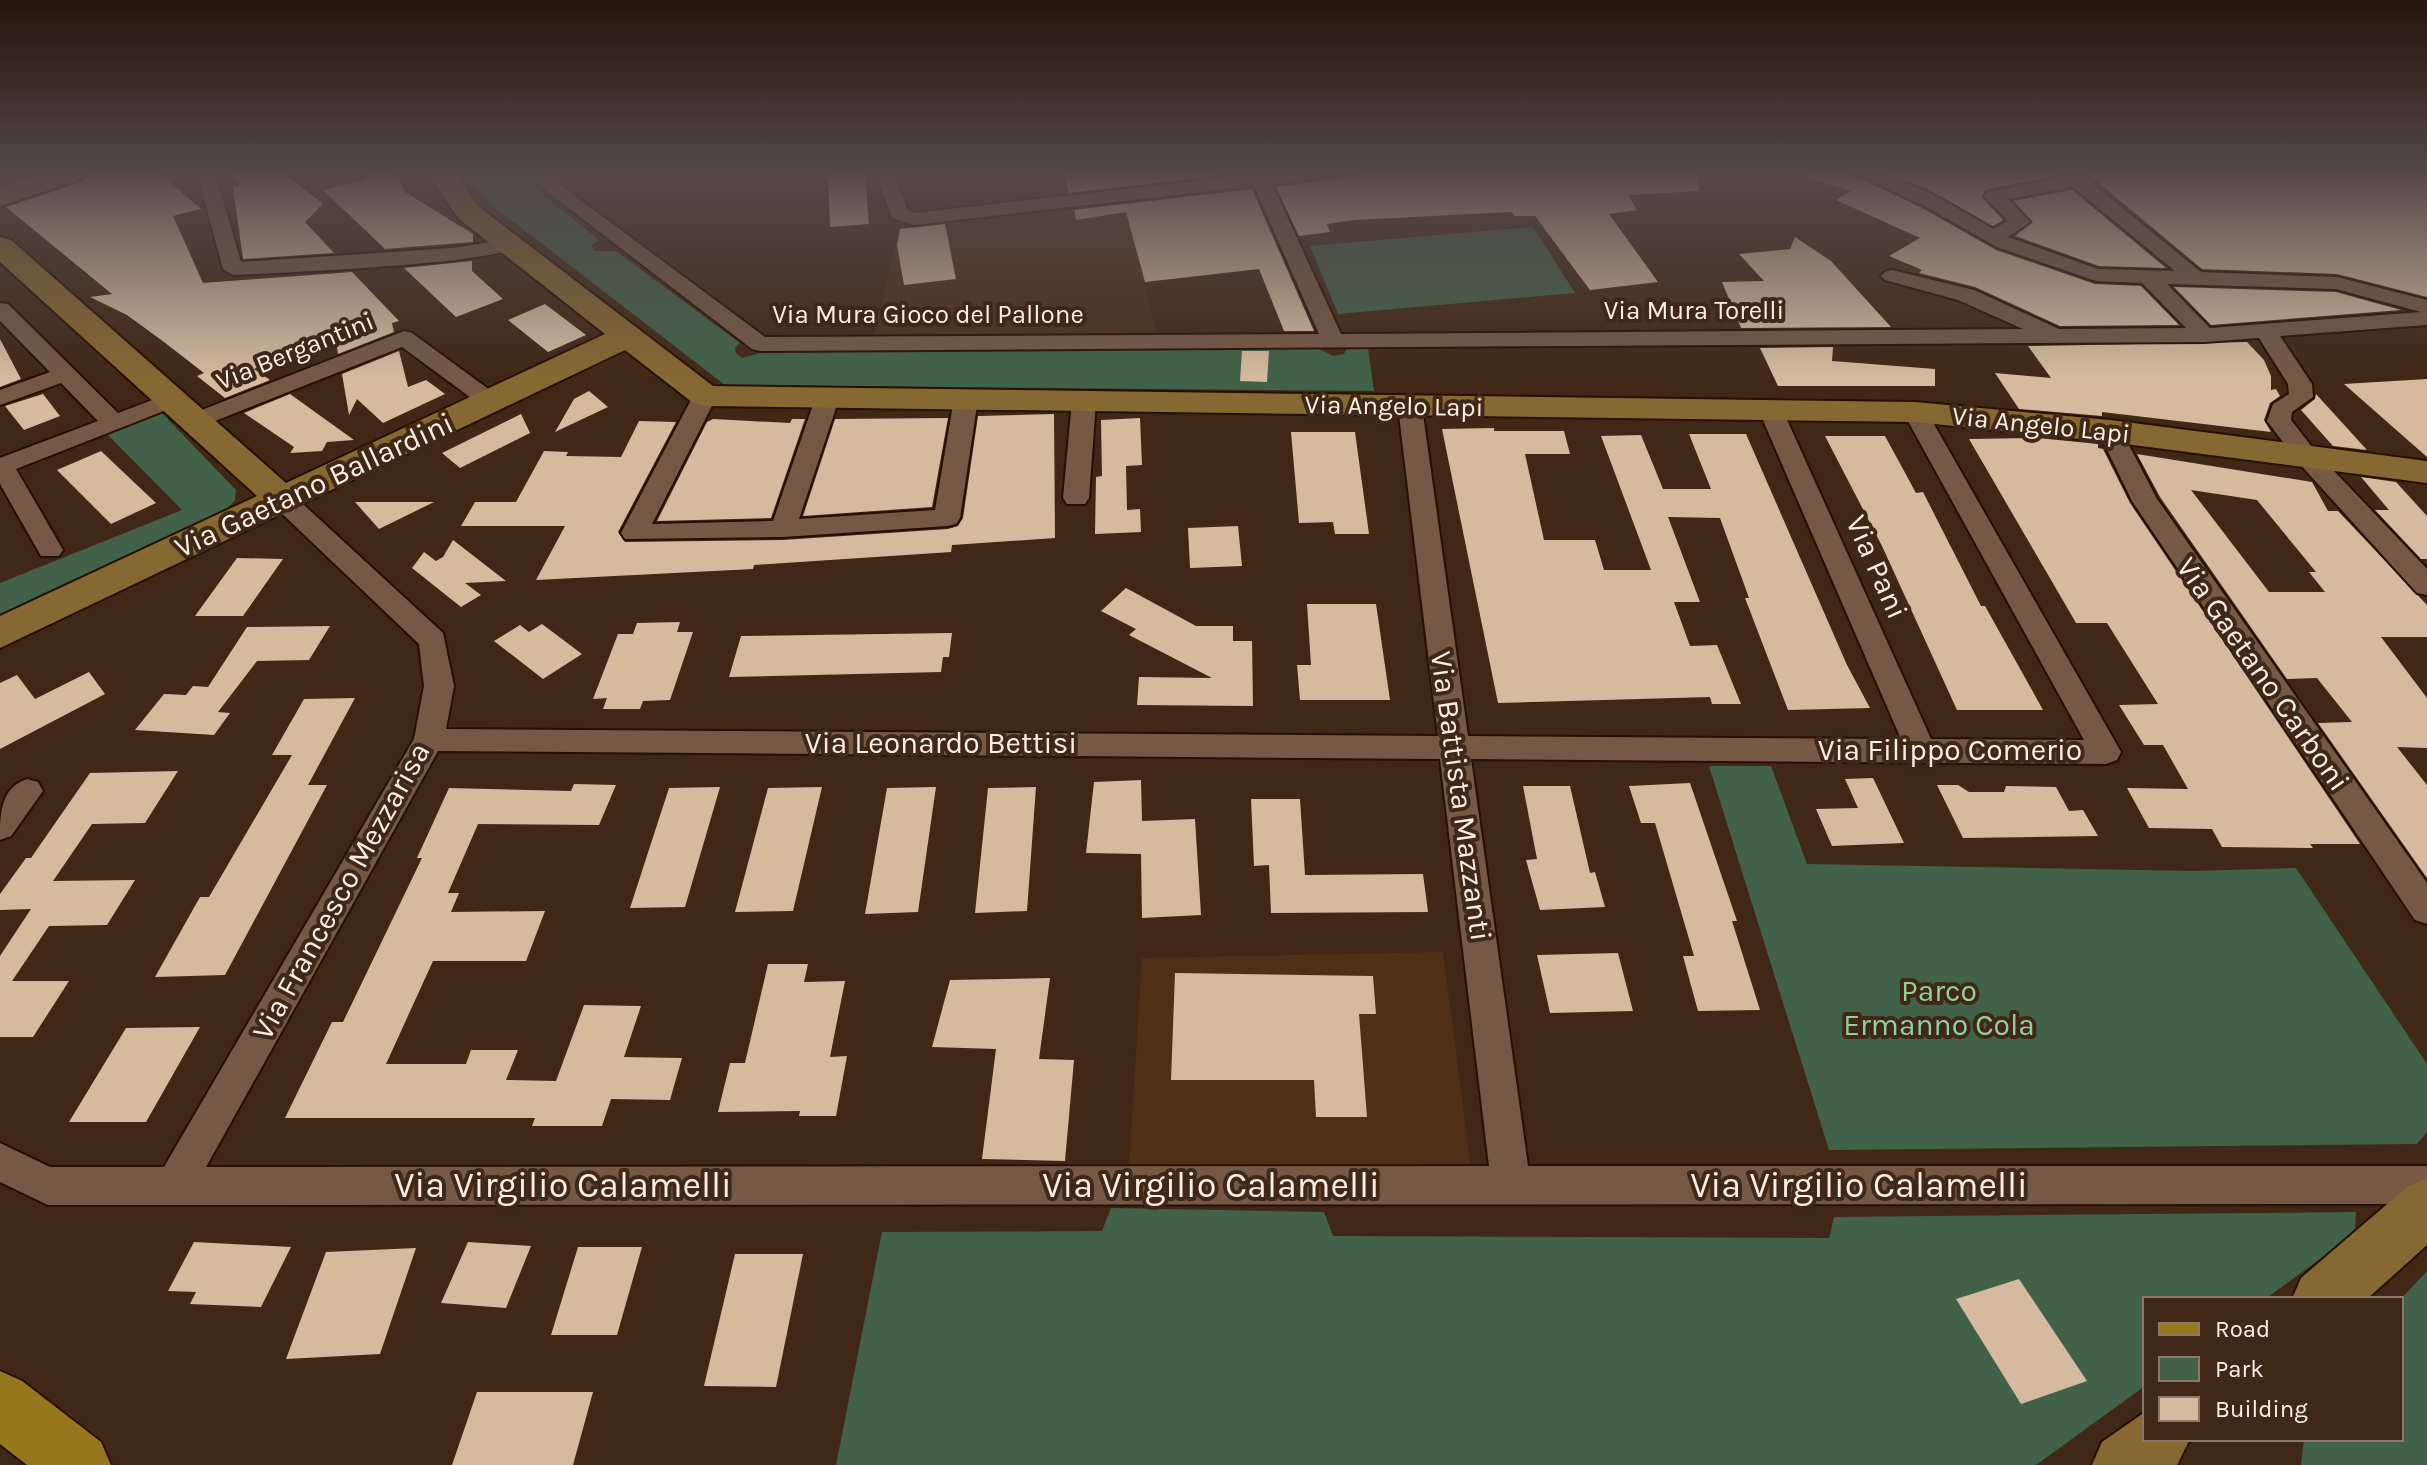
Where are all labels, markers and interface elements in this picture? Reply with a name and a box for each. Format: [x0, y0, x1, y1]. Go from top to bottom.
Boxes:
street label: Via Mura Torelli [1604, 295, 1784, 326]
street label: Via Mura Gioco del Pallone [772, 299, 1084, 330]
street label: Via Bergantini [212, 305, 378, 397]
street label: Via Angelo Lapi [1304, 389, 1484, 423]
street label: Via Angelo Lapi [1951, 400, 2131, 450]
street label: Via Gaetano Ballardini [169, 405, 459, 565]
street label: Via Pani [1838, 510, 1916, 624]
street label: Via Gaetano Carboni [2169, 550, 2357, 798]
street label: Via Battista Mazzanti [1423, 649, 1499, 943]
street label: Via Leonardo Bettisi [805, 725, 1077, 761]
street label: Via Filippo Comerio [1818, 732, 2082, 768]
street label: Via Francesco Mezzarisa [244, 736, 438, 1046]
park label: Parco Ermanno Cola [1843, 973, 2035, 1043]
street label: Via Virgilio Calamelli [394, 1164, 732, 1206]
street label: Via Virgilio Calamelli [1042, 1164, 1380, 1206]
street label: Via Virgilio Calamelli [1690, 1164, 2028, 1206]
legend [2143, 1297, 2403, 1441]
text: Road [2215, 1315, 2270, 1343]
text: Park [2215, 1355, 2264, 1383]
text: Building [2215, 1395, 2308, 1423]

